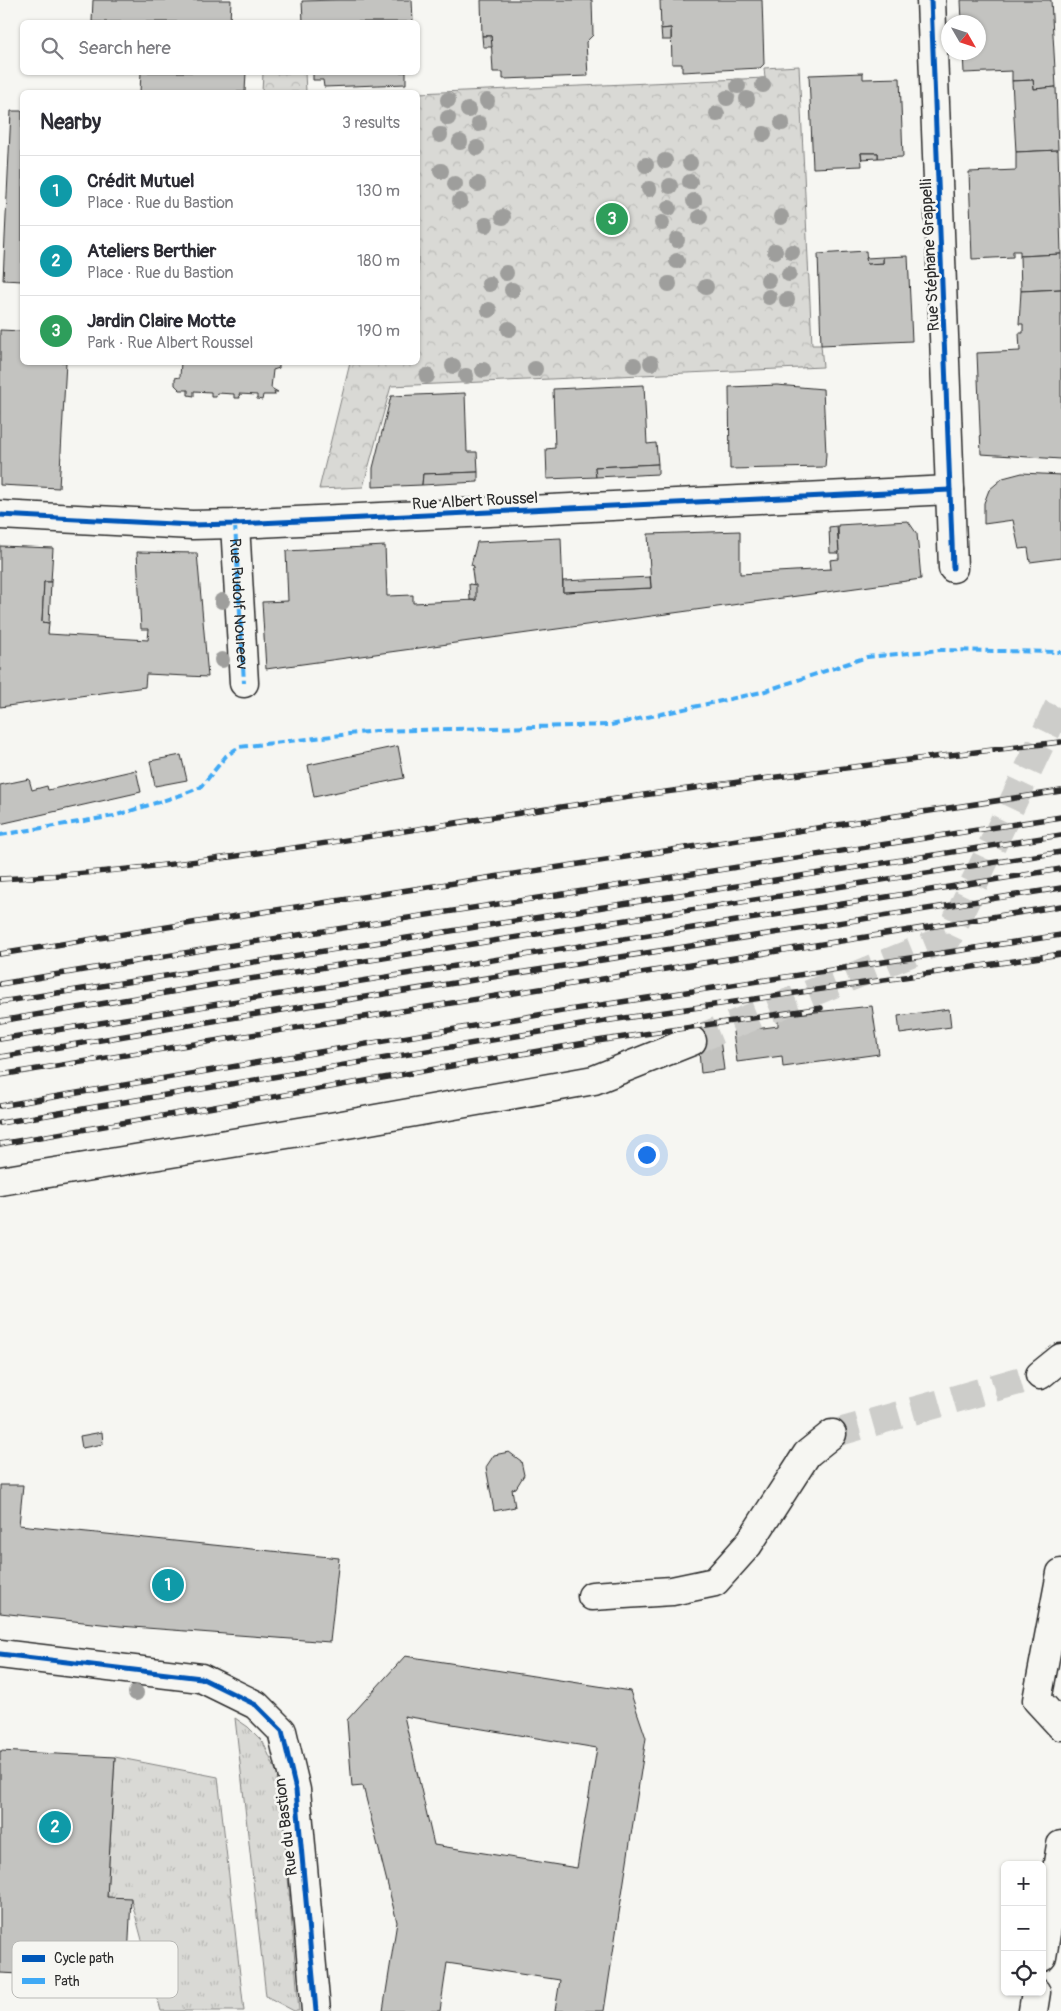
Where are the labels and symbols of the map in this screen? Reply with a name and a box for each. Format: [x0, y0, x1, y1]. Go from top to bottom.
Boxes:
north arrow [941, 15, 986, 60]
street label: Rue Stéphane Grappelli [916, 178, 944, 332]
pin: 3 [596, 200, 628, 238]
street label: Rue Albert Roussel [412, 488, 539, 514]
street label: Rue Rudolf Noureev [225, 538, 252, 670]
your location [634, 1142, 660, 1168]
pin: 1 [152, 1566, 184, 1604]
street label: Rue du Bastion [270, 1777, 302, 1877]
pin: 2 [39, 1808, 71, 1846]
legend [12, 1941, 178, 1998]
text: Cycle path [54, 1950, 114, 1967]
text: Path [54, 1973, 79, 1990]

